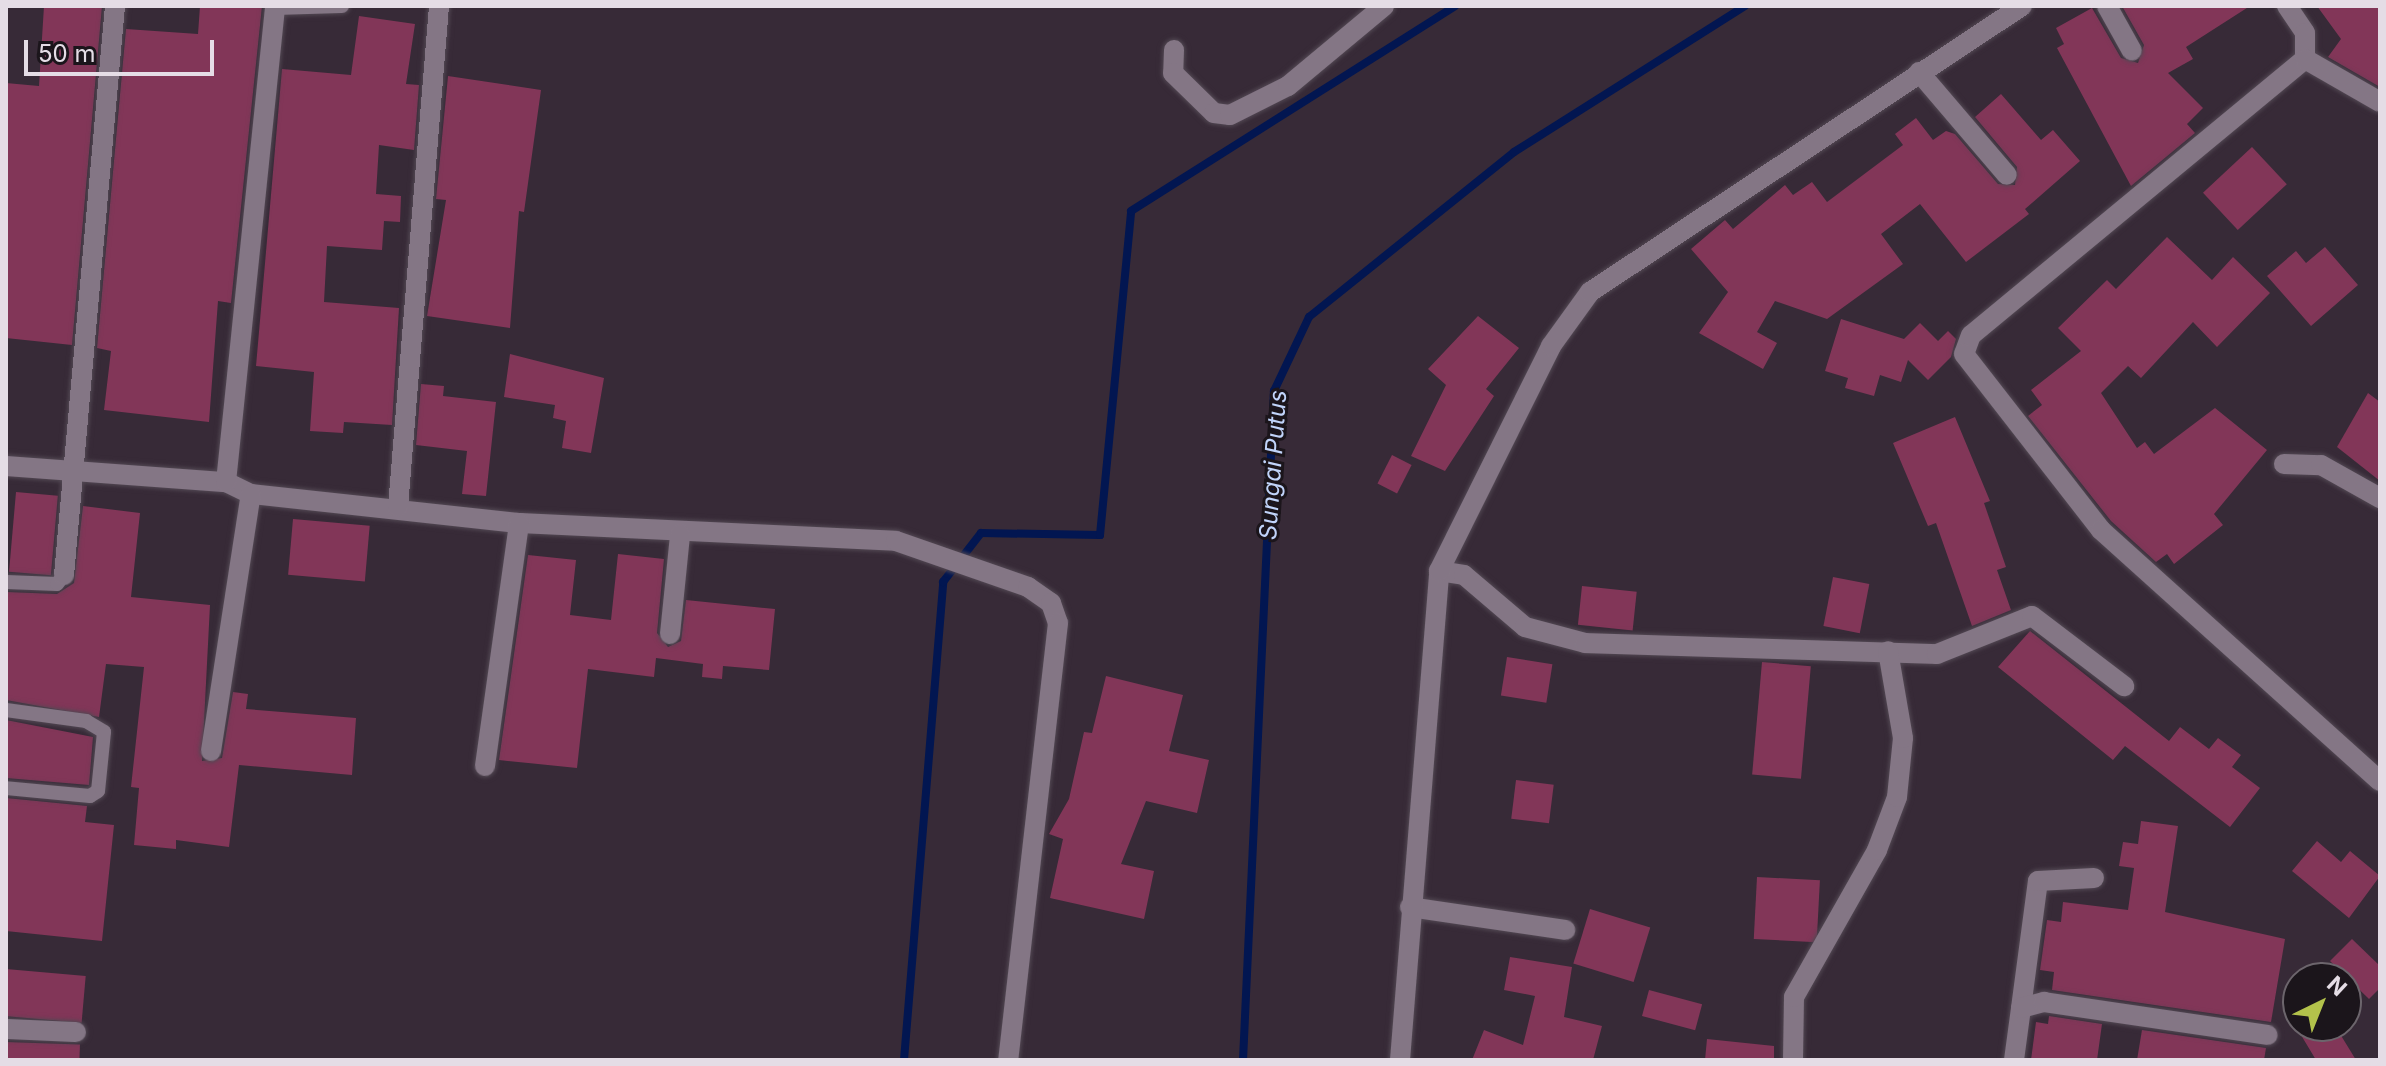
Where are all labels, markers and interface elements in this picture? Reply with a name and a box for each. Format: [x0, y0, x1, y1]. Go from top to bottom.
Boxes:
scale bar [28, 24, 218, 74]
text: 50 m [38, 39, 96, 68]
water label: Sungai Putus [1253, 389, 1293, 541]
north arrow [2282, 962, 2362, 1042]
text: N [2322, 971, 2352, 1001]

